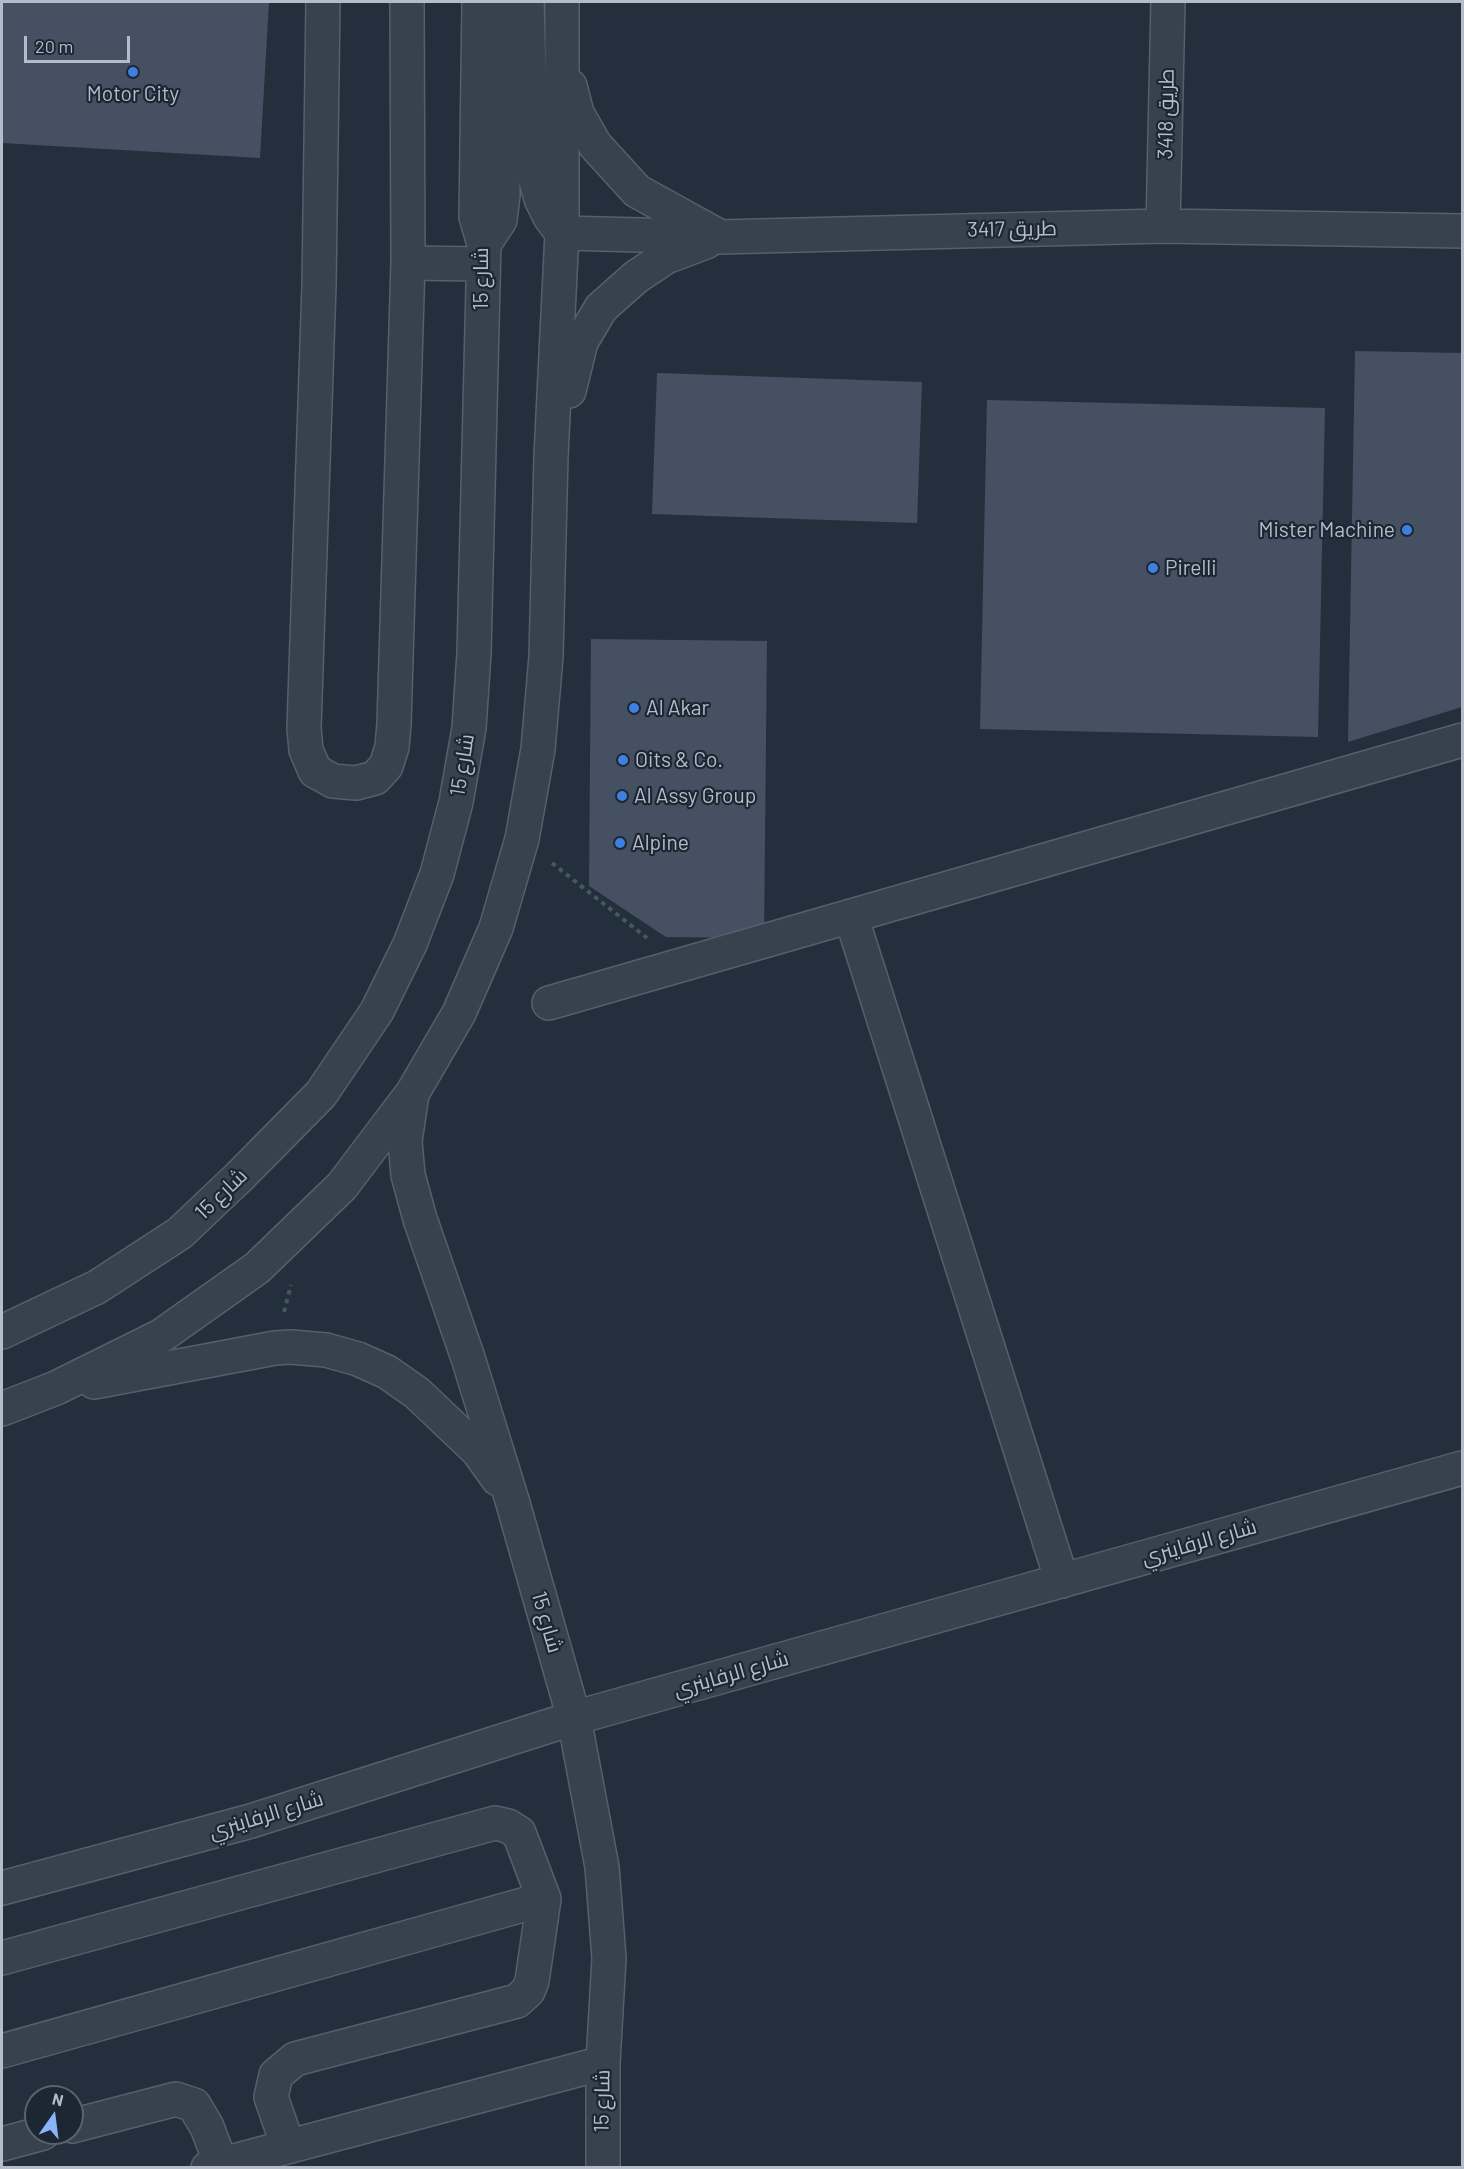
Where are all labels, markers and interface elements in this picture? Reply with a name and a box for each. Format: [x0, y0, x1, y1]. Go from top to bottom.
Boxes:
scale bar [27, 24, 134, 62]
text: 20 m [35, 35, 73, 57]
marker: Motor City [126, 65, 140, 79]
street label: طريق 3418 [1153, 68, 1179, 160]
place label: Motor City [87, 81, 179, 107]
street label: طريق 3417 [967, 216, 1057, 242]
street label: شارع 15 [468, 247, 494, 311]
place label: Mister Machine [1258, 517, 1395, 543]
marker: Mister Machine [1400, 523, 1414, 537]
place label: Pirelli [1165, 555, 1217, 581]
marker: Pirelli [1146, 561, 1160, 575]
place label: Al Akar [646, 695, 709, 721]
marker: Al Akar [627, 701, 641, 715]
street label: شارع 15 [445, 732, 479, 798]
place label: Oits & Co. [635, 747, 723, 773]
marker: Oits & Co. [616, 753, 630, 767]
place label: Al Assy Group [634, 783, 756, 809]
marker: Al Assy Group [615, 789, 629, 803]
place label: Alpine [632, 830, 689, 856]
marker: Alpine [613, 836, 627, 850]
street label: شارع 15 [190, 1163, 252, 1225]
street label: شارع الرفاينري [1139, 1514, 1259, 1570]
street label: شارع 15 [526, 1588, 568, 1656]
street label: شارع الرفاينري [671, 1646, 791, 1702]
street label: شارع الرفاينري [206, 1786, 326, 1844]
street label: شارع 15 [589, 2069, 615, 2133]
north arrow [24, 2085, 84, 2145]
text: N [51, 2088, 65, 2109]

